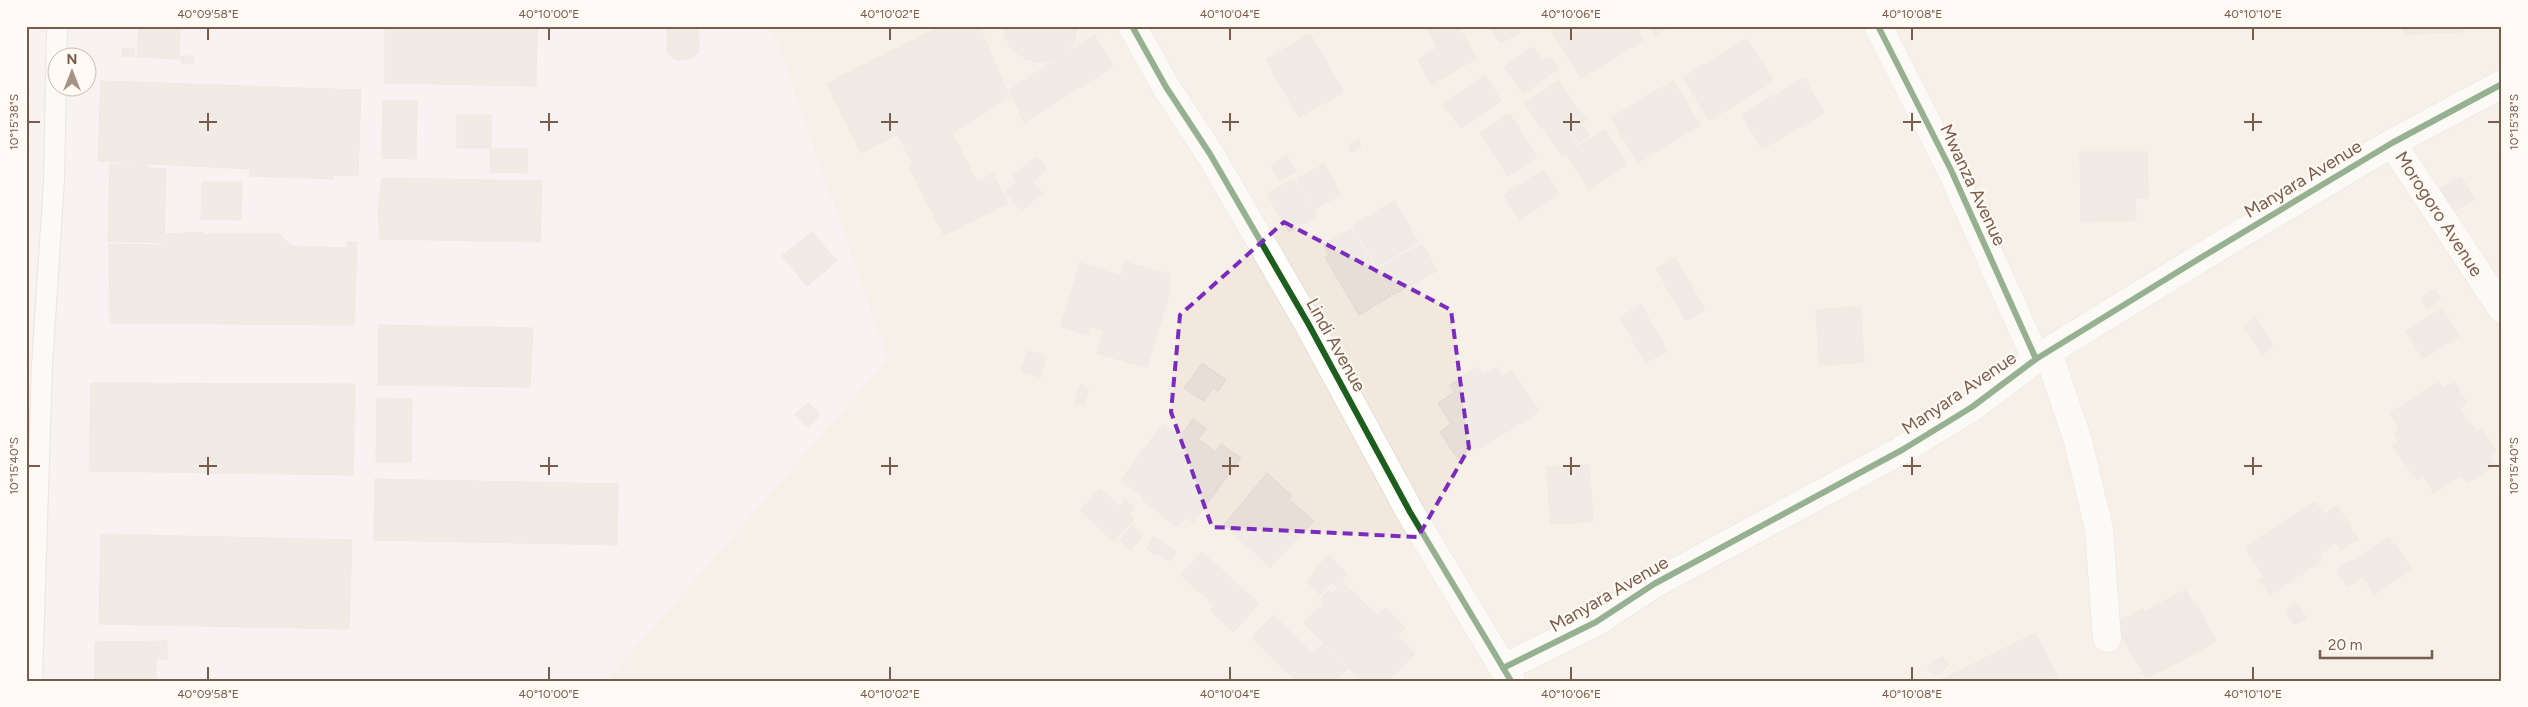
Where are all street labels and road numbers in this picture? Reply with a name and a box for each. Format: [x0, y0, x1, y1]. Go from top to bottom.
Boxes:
street label: Mwanza Avenue [1935, 121, 2011, 249]
street label: Manyara Avenue [2240, 135, 2366, 223]
street label: Morogoro Avenue [2390, 147, 2488, 281]
street label: Lindi Avenue [1301, 294, 1371, 396]
street label: Manyara Avenue [1898, 347, 2021, 439]
street label: Manyara Avenue [1546, 551, 1672, 637]

